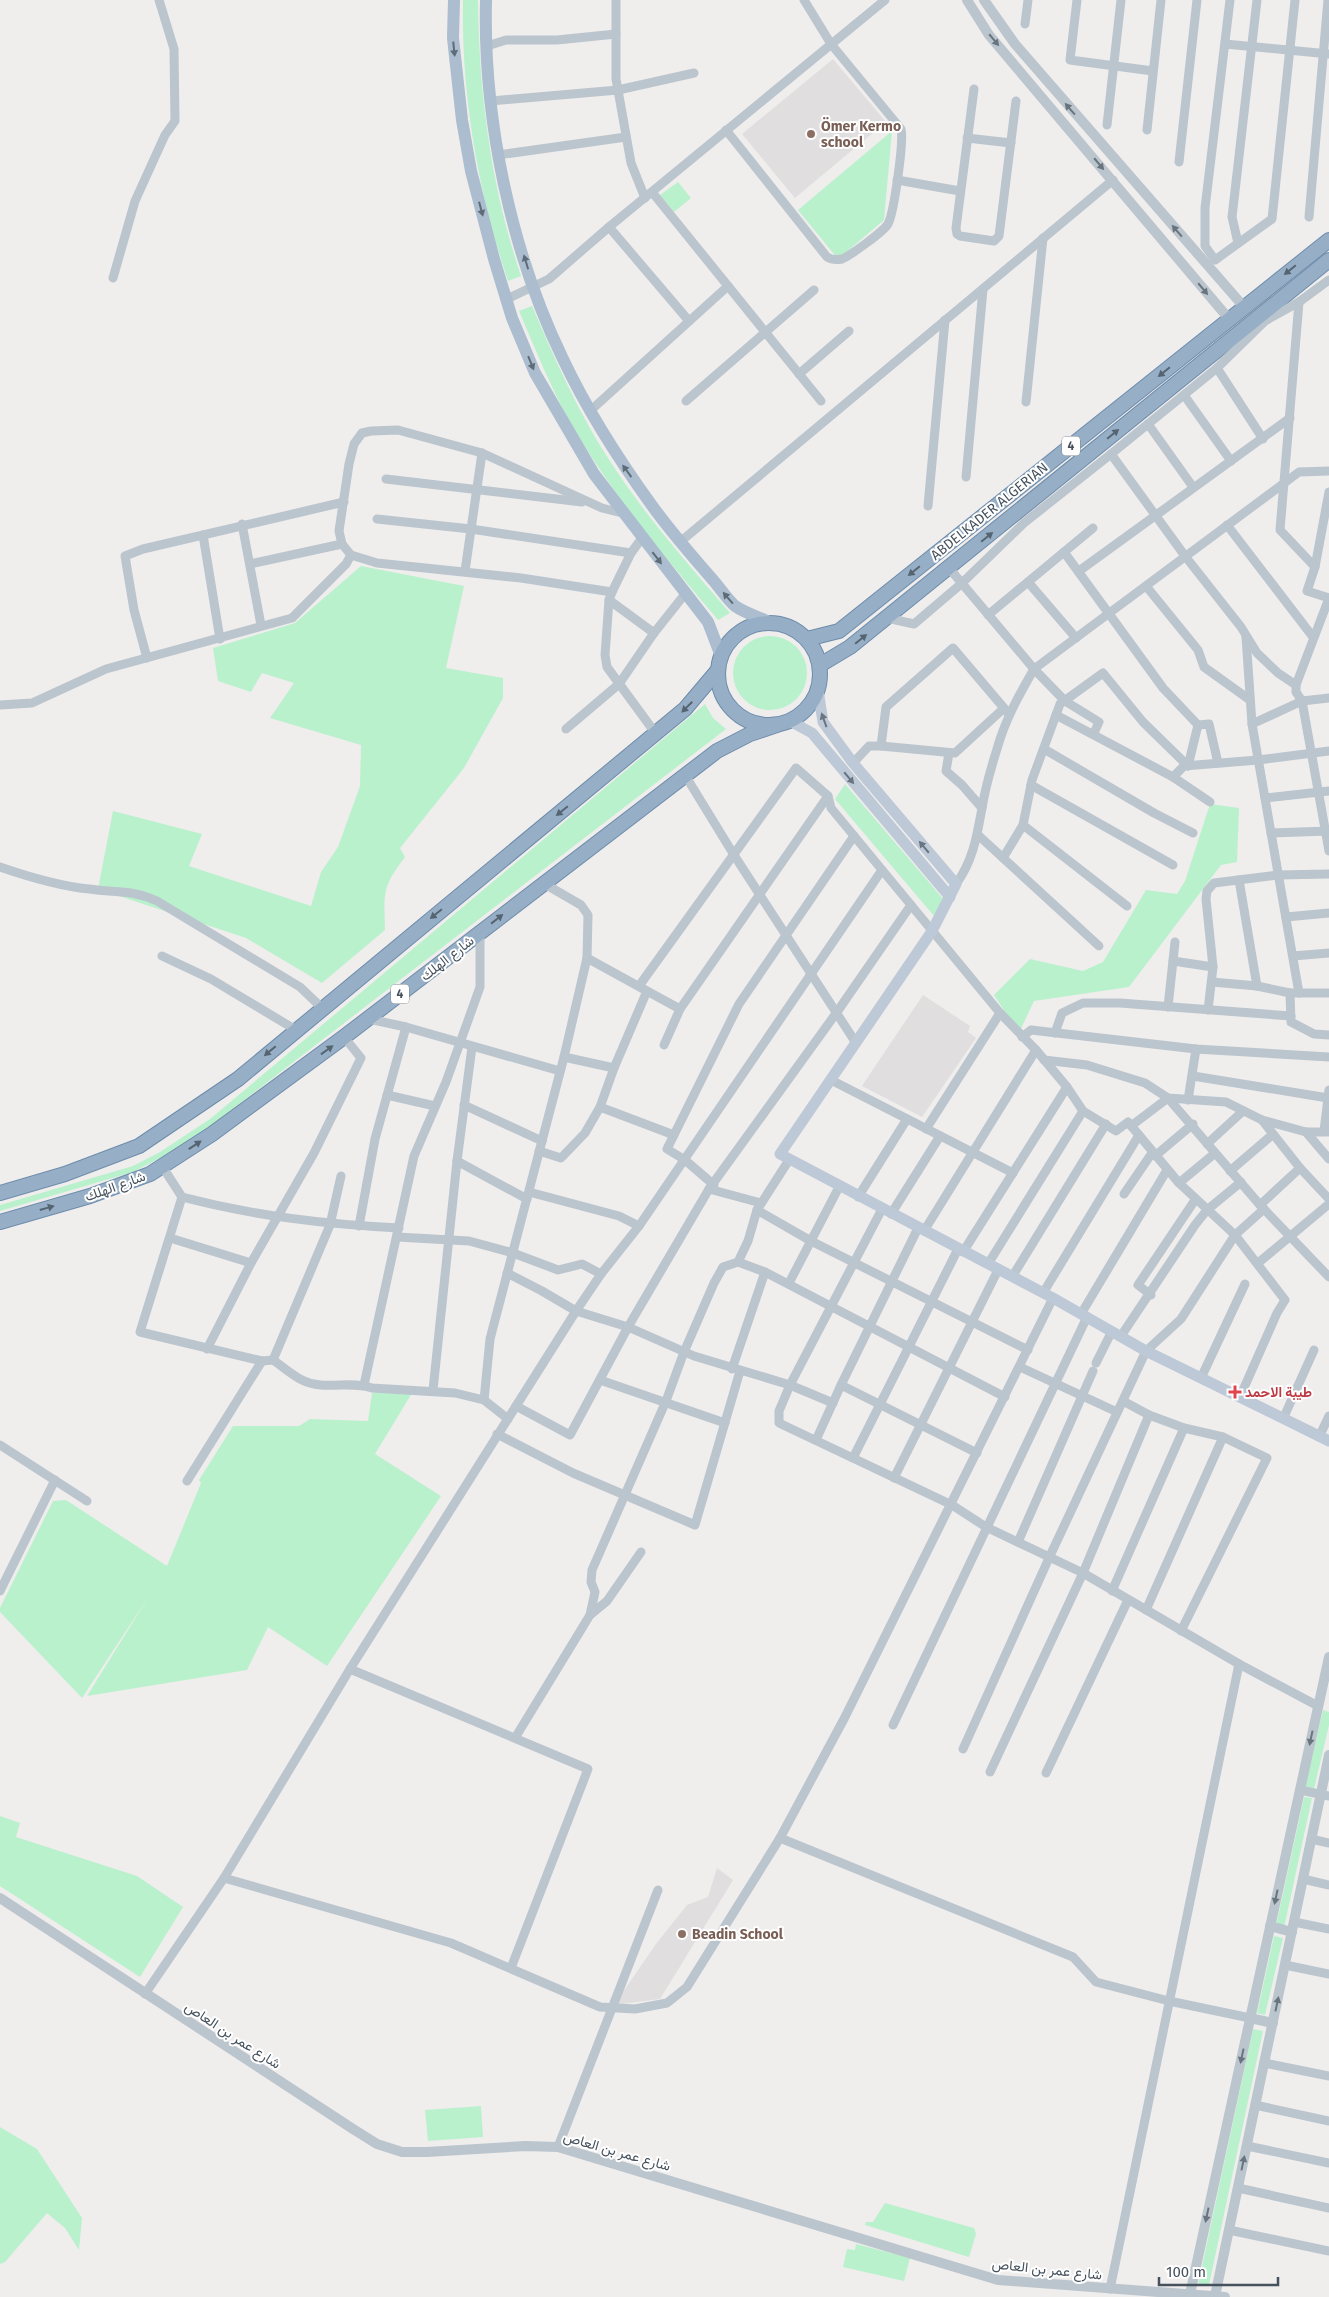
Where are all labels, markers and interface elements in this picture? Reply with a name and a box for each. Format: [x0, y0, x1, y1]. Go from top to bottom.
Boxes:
one-way arrow [988, 34, 999, 47]
one-way arrow [450, 41, 458, 57]
one-way arrow [1065, 102, 1076, 115]
place label: Ömer Kermo school [821, 117, 901, 151]
marker: Ömer Kermo school [805, 128, 817, 140]
one-way arrow [1094, 157, 1105, 170]
one-way arrow [477, 201, 485, 216]
one-way arrow [1171, 226, 1183, 238]
one-way arrow [522, 255, 529, 270]
one-way arrow [1284, 265, 1297, 275]
one-way arrow [1198, 282, 1209, 295]
one-way arrow [527, 356, 535, 370]
one-way arrow [1157, 366, 1170, 377]
one-way arrow [1107, 429, 1120, 440]
road number: 4 [1062, 436, 1080, 456]
street label: ABDELKADER ALGERIAN [927, 459, 1051, 564]
one-way arrow [622, 464, 632, 477]
one-way arrow [980, 531, 993, 542]
one-way arrow [652, 551, 663, 564]
one-way arrow [907, 566, 920, 577]
one-way arrow [722, 592, 734, 604]
one-way arrow [854, 633, 867, 644]
one-way arrow [681, 701, 693, 713]
one-way arrow [820, 712, 828, 727]
one-way arrow [844, 772, 855, 785]
one-way arrow [556, 806, 569, 817]
one-way arrow [919, 840, 930, 853]
one-way arrow [430, 908, 442, 919]
one-way arrow [490, 913, 503, 924]
street label: شارع الهلك [417, 932, 479, 986]
road number: 4 [391, 984, 409, 1004]
one-way arrow [320, 1045, 334, 1055]
one-way arrow [264, 1046, 277, 1057]
one-way arrow [189, 1140, 202, 1150]
street label: شارع الهلك [83, 1168, 149, 1207]
one-way arrow [39, 1204, 54, 1212]
place label: طيبة الاحمد [1245, 1384, 1312, 1401]
marker: طيبة الاحمد [1229, 1386, 1241, 1398]
one-way arrow [1307, 1731, 1315, 1746]
one-way arrow [1272, 1890, 1280, 1906]
place label: Beadin School [692, 1926, 784, 1943]
marker: Beadin School [676, 1928, 688, 1940]
one-way arrow [1273, 1995, 1281, 2011]
street label: شارع عمر بن العاص [181, 1998, 284, 2074]
one-way arrow [1238, 2048, 1246, 2063]
street label: شارع عمر بن العاص [561, 2128, 672, 2177]
one-way arrow [1239, 2155, 1247, 2171]
one-way arrow [1203, 2207, 1211, 2222]
scale bar [1159, 2254, 1278, 2286]
street label: شارع عمر بن العاص [991, 2255, 1103, 2286]
text: 100 m [1166, 2263, 1206, 2281]

